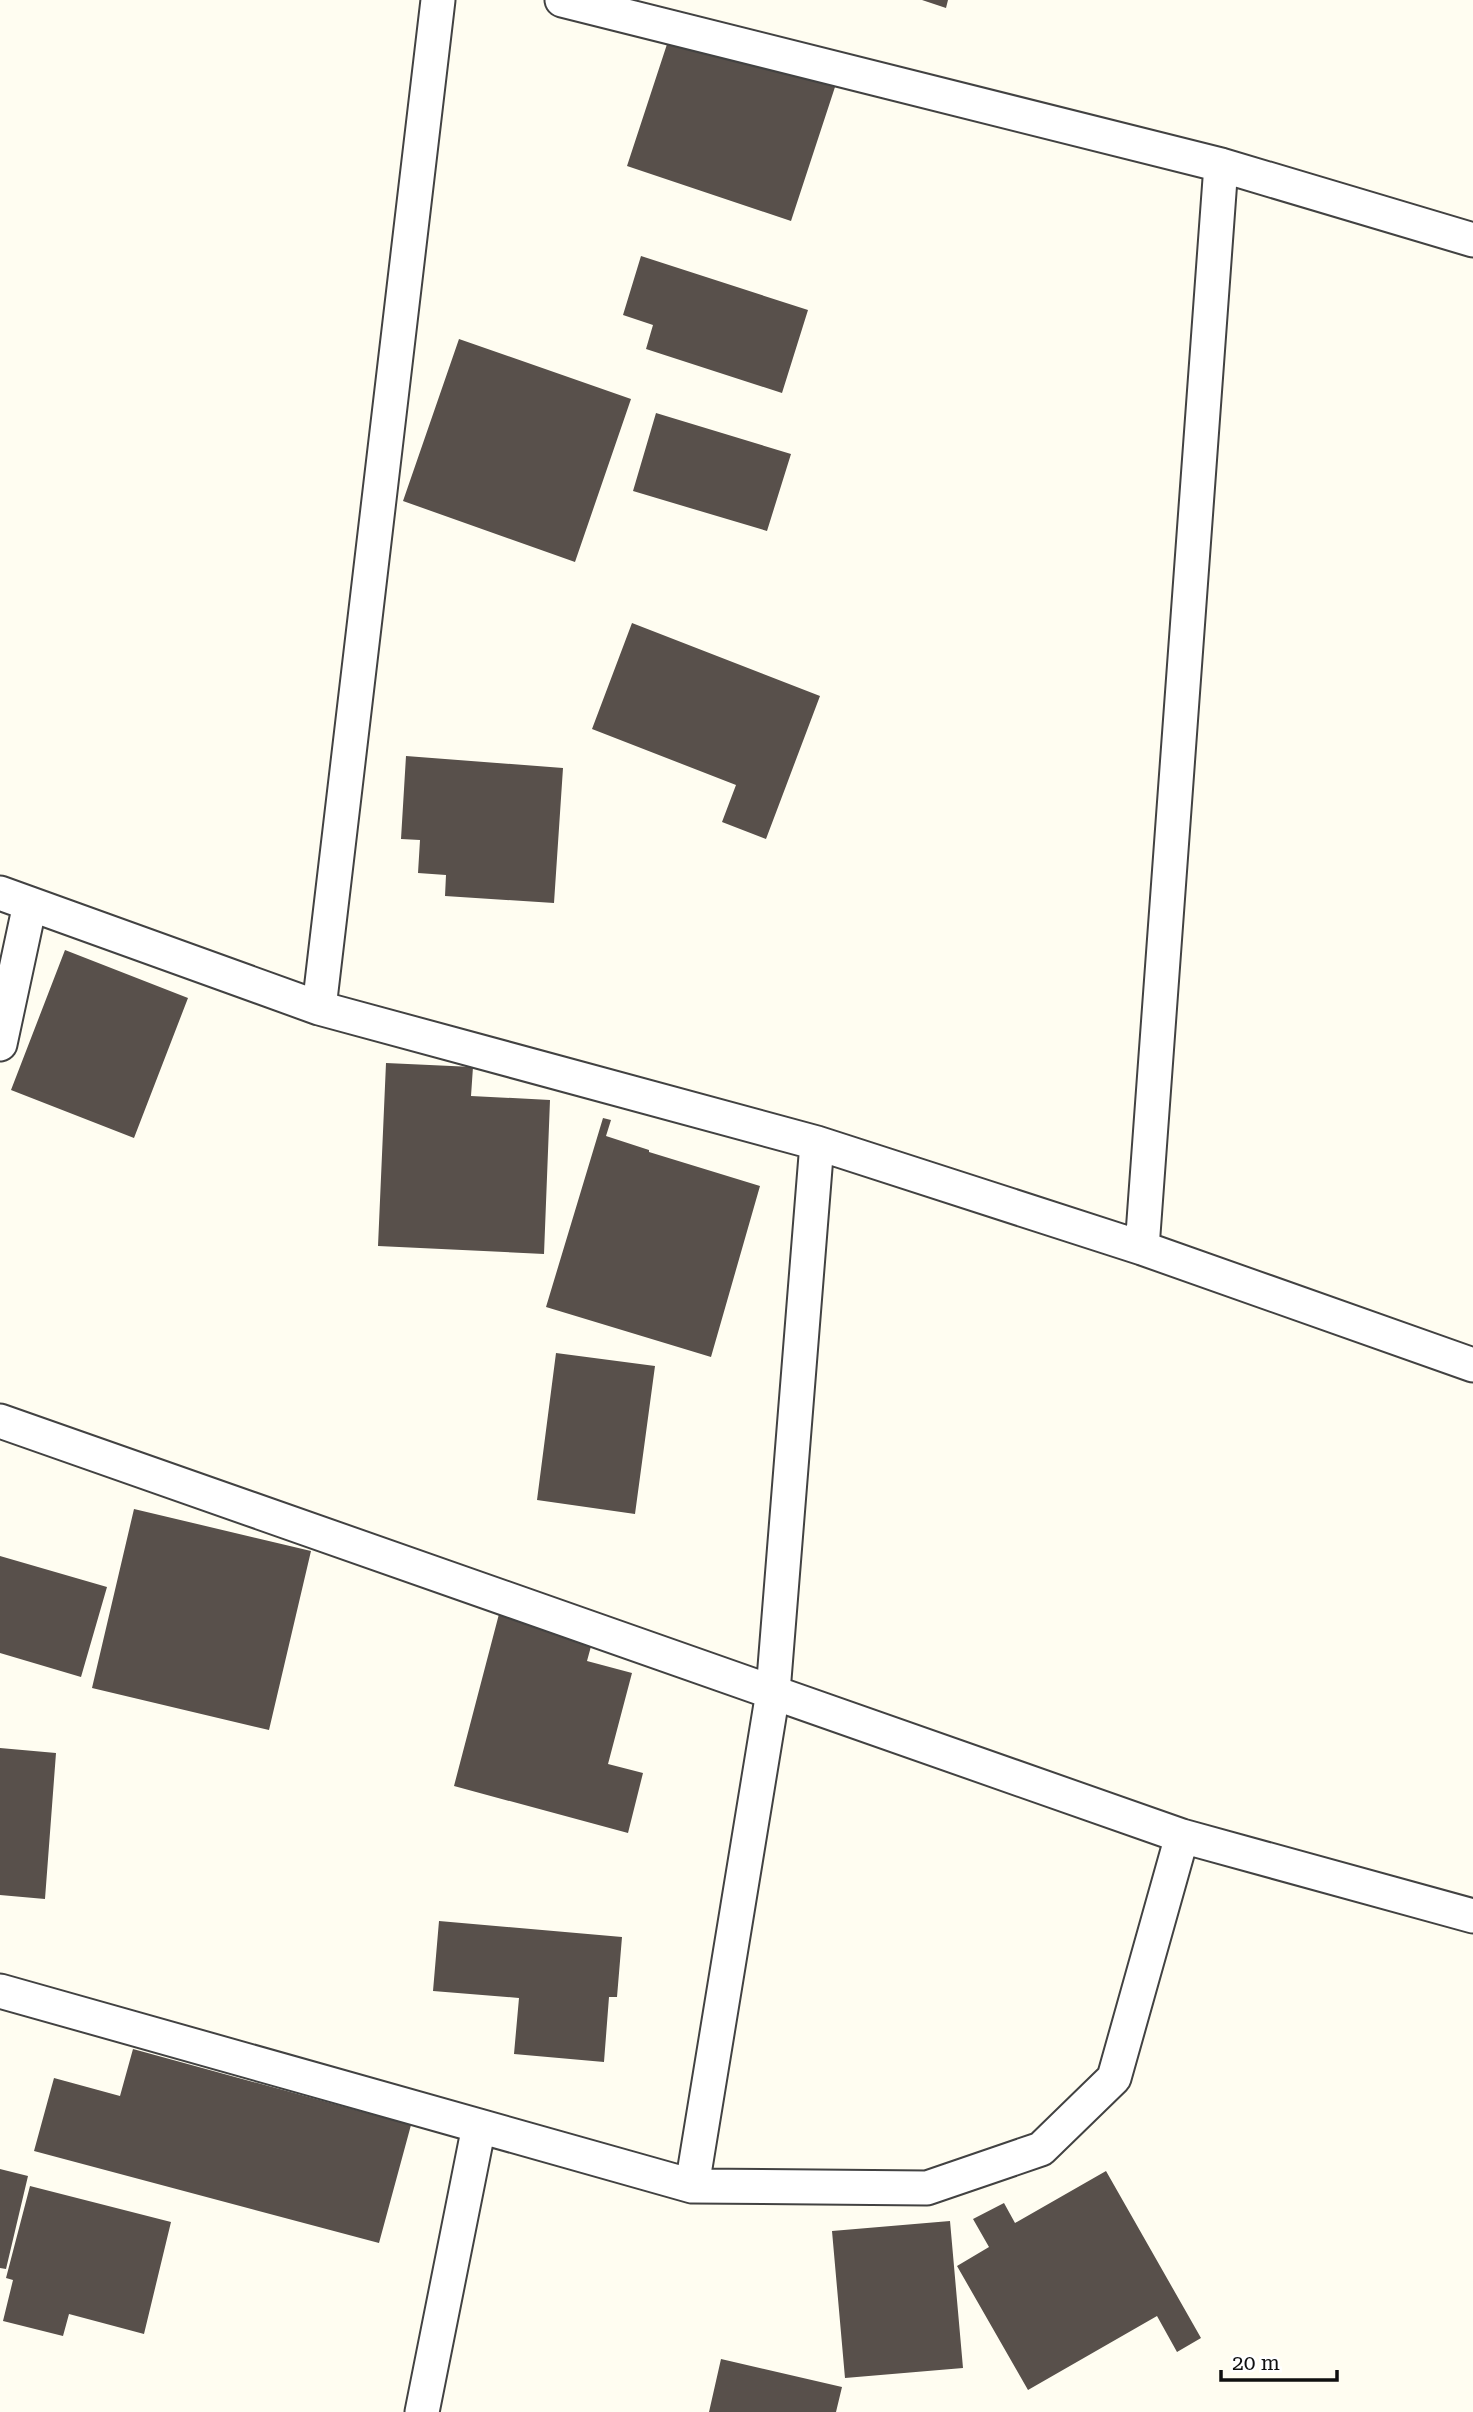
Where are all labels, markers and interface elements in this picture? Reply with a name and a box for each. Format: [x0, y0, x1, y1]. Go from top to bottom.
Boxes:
scale bar [1221, 2338, 1336, 2382]
text: 20 m [1232, 2351, 1280, 2375]

